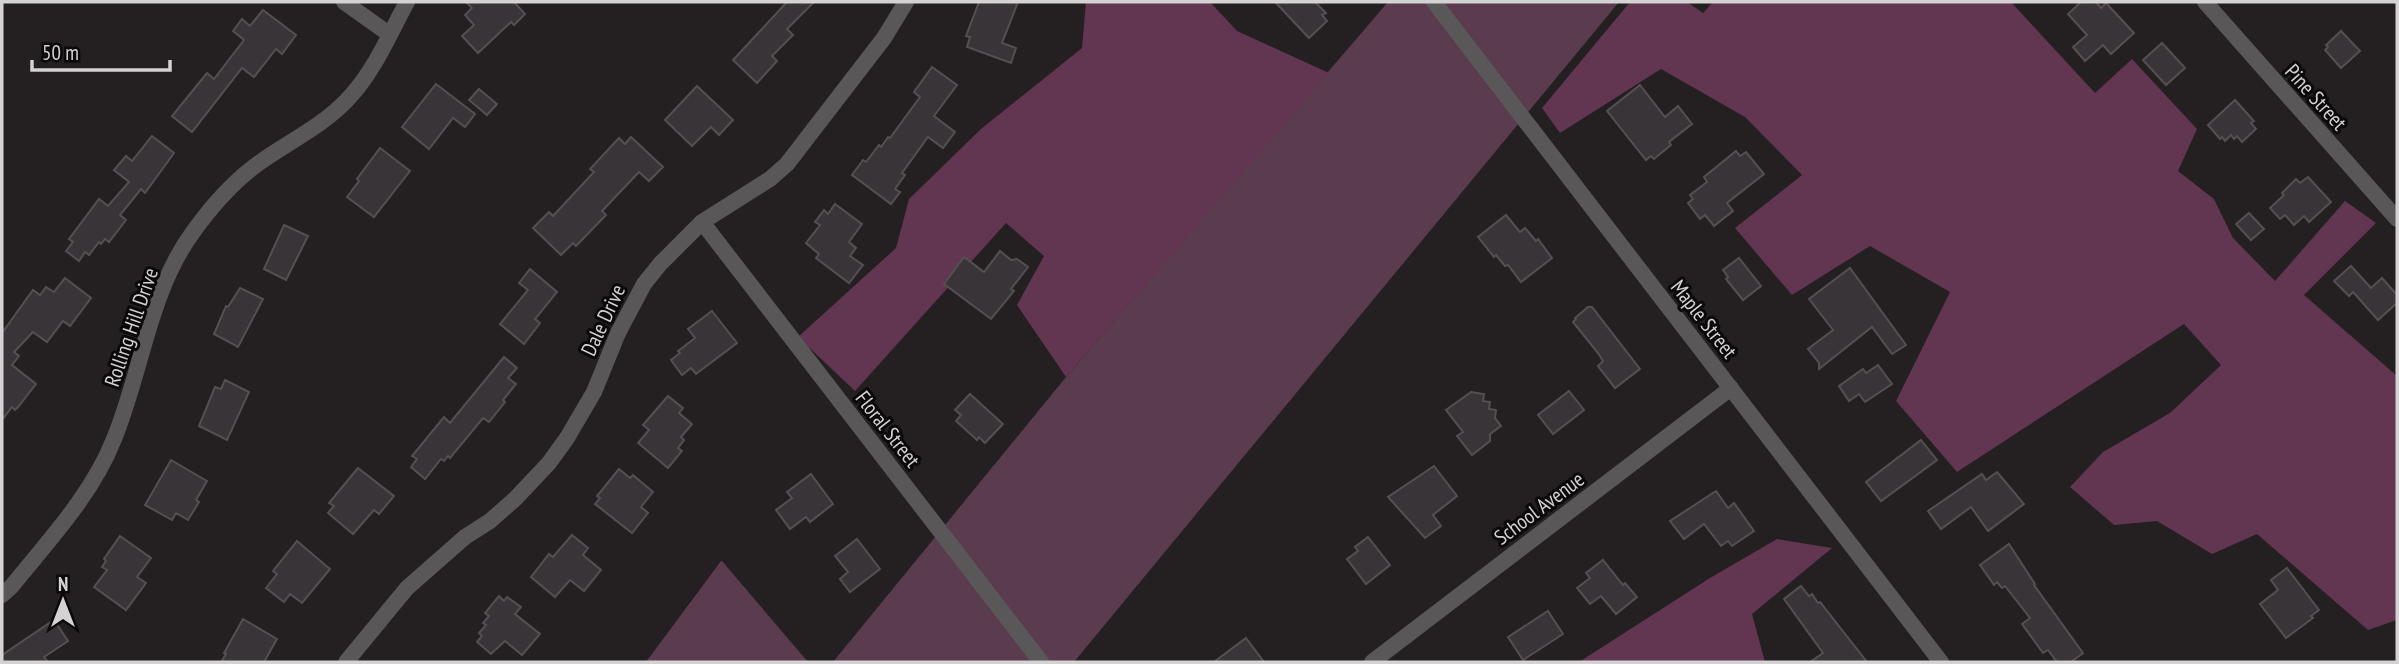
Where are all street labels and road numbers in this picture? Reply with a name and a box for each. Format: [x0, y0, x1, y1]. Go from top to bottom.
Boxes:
street label: Pine Street [2279, 58, 2353, 136]
street label: Rolling Hill Drive [98, 264, 164, 390]
street label: Maple Street [1665, 274, 1743, 364]
street label: Dale Drive [575, 280, 631, 360]
street label: Floral Street [850, 385, 926, 473]
street label: School Avenue [1489, 465, 1589, 551]

